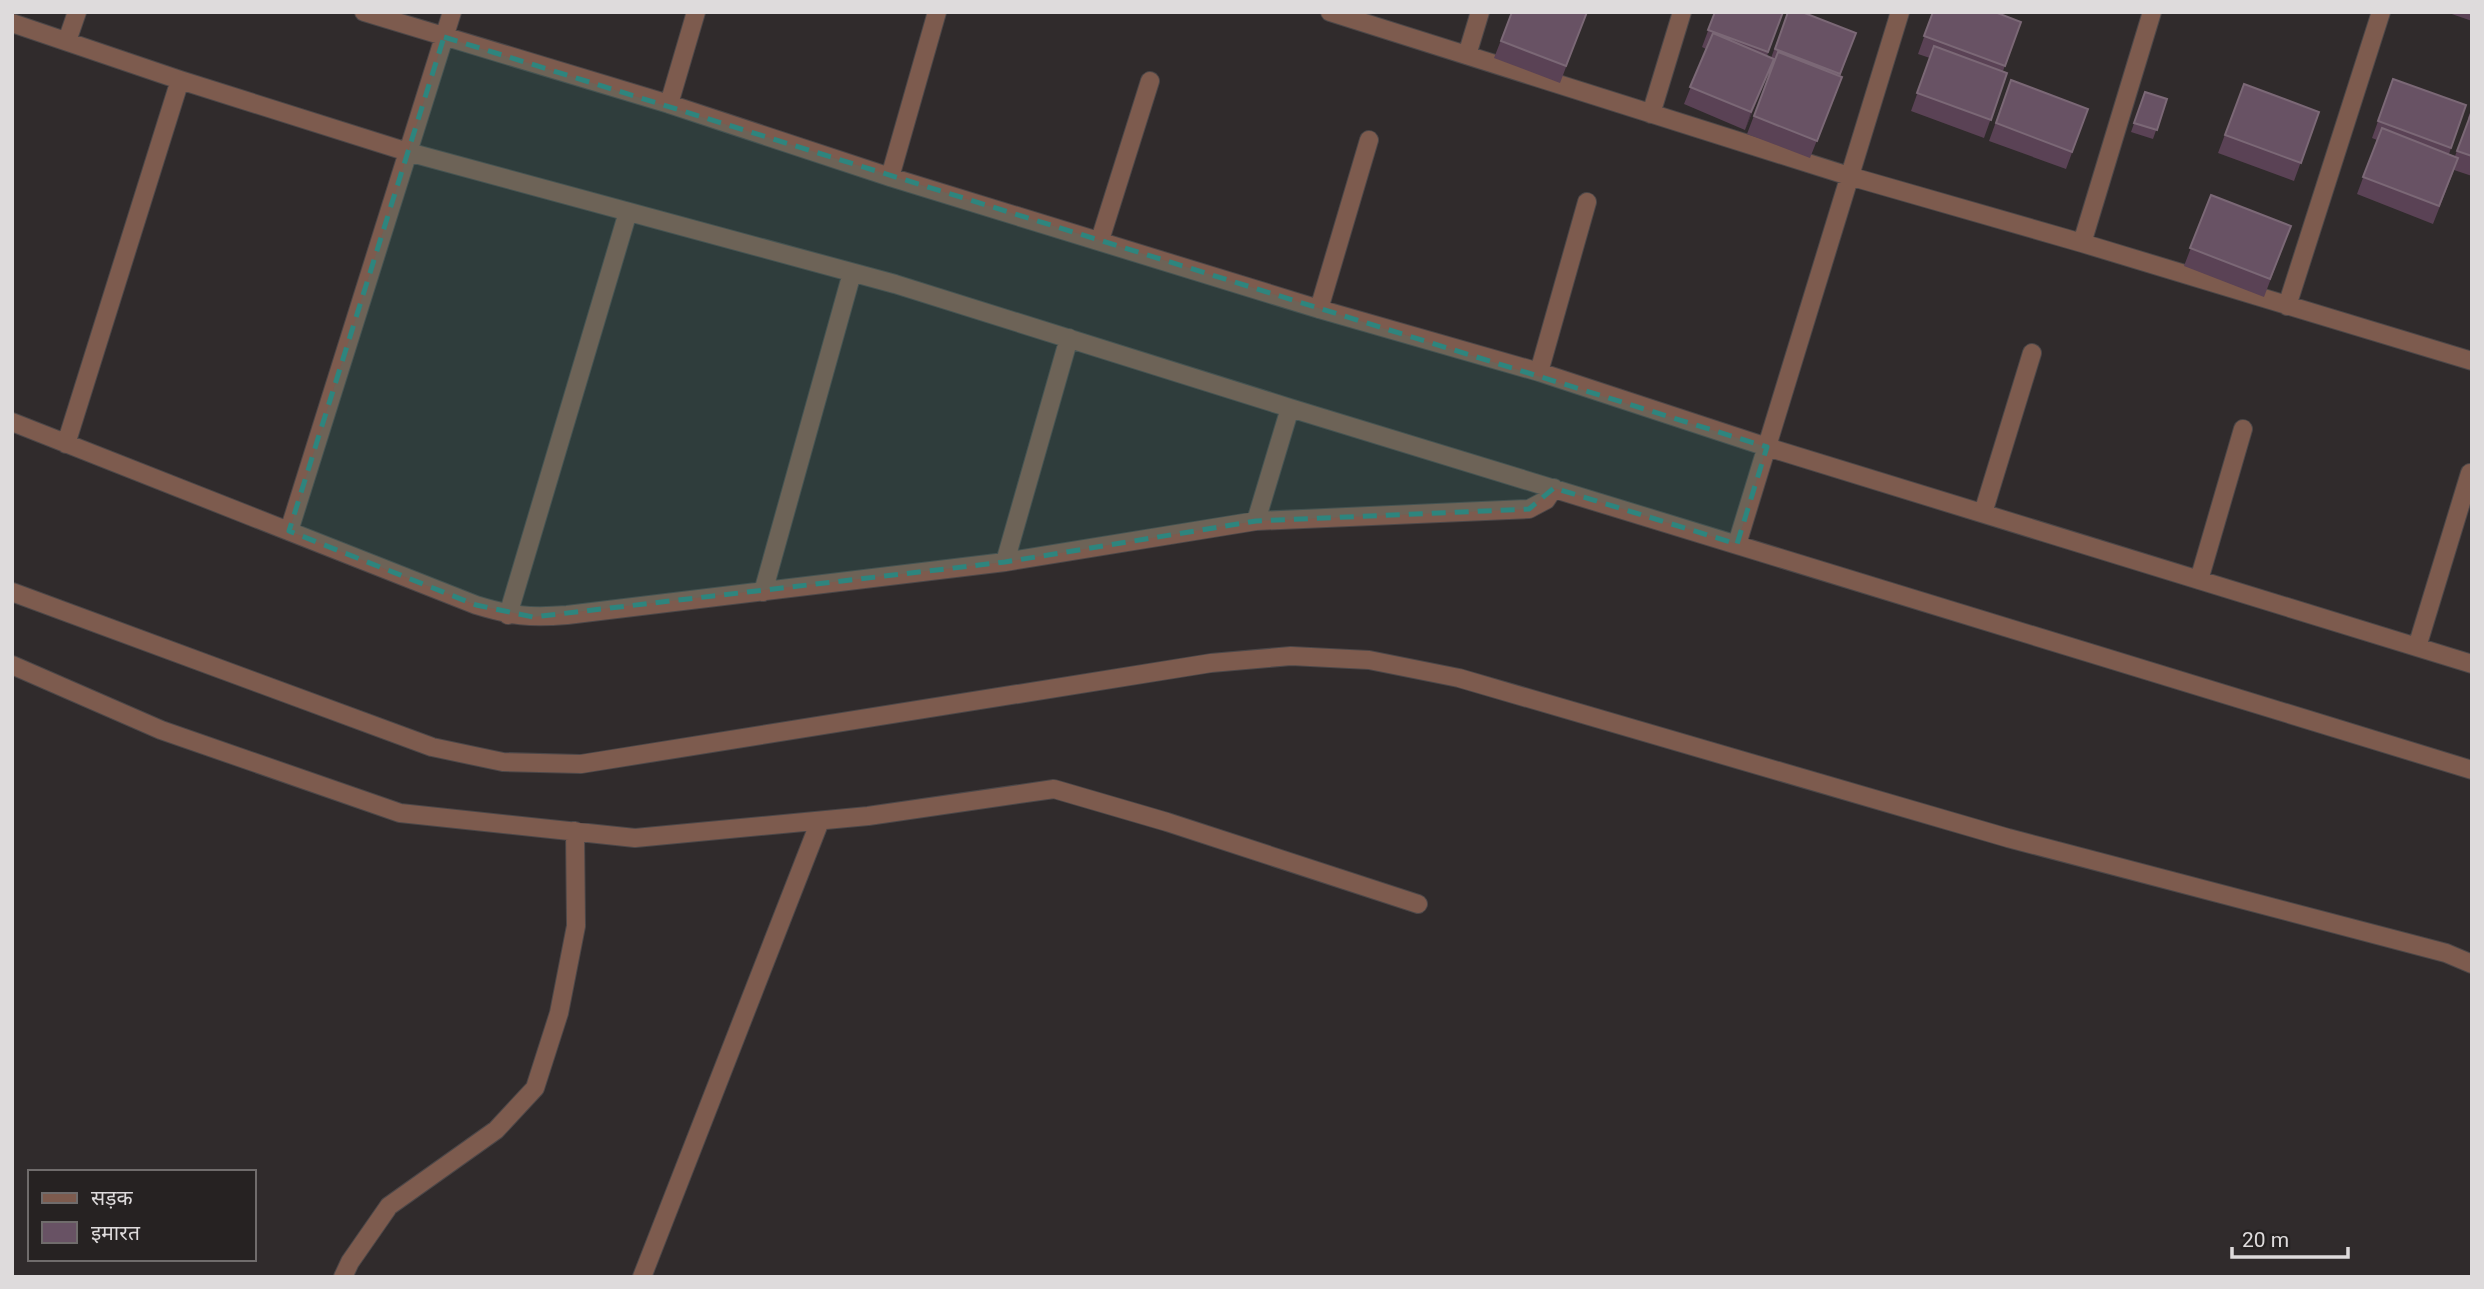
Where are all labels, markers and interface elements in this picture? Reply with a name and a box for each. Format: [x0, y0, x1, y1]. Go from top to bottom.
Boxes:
legend [28, 1170, 256, 1261]
text: सड़क [91, 1186, 133, 1210]
scale bar [2232, 1216, 2348, 1260]
text: इमारत [91, 1221, 141, 1245]
text: 20 m [2242, 1228, 2289, 1252]

